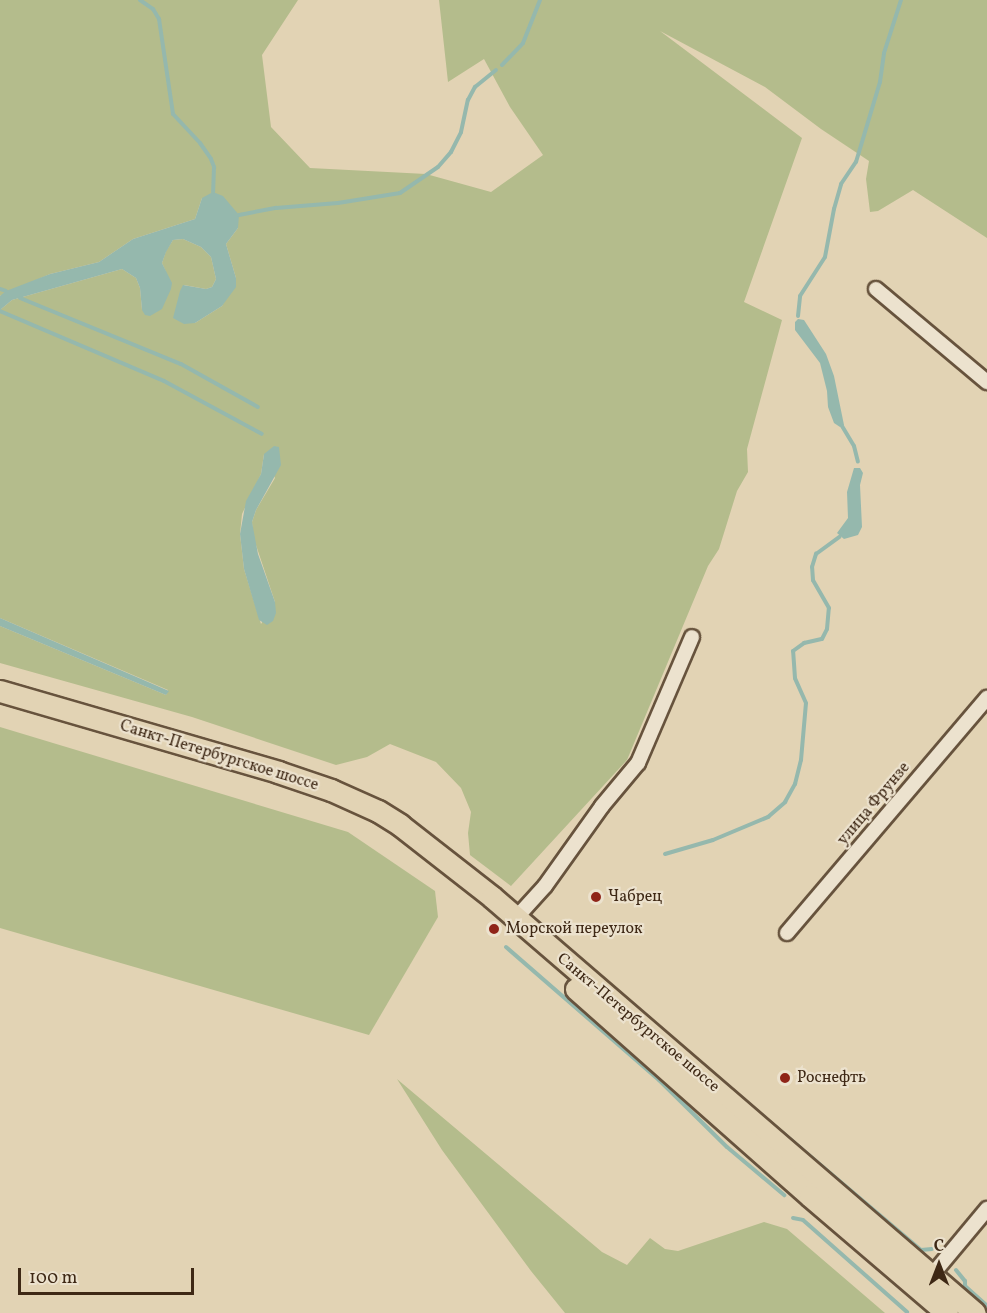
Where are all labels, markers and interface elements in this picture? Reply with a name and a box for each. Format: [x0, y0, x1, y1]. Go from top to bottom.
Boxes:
street label: Санкт-Петербургское шоссе [117, 717, 321, 795]
street label: улица Фрунзе [834, 759, 914, 849]
place label: Чабрец [608, 887, 662, 907]
marker: Чабрец [589, 890, 603, 904]
place label: Морской переулок [506, 919, 643, 939]
marker: Морской переулок [487, 922, 501, 936]
street label: Санкт-Петербургское шоссе [553, 949, 723, 1097]
place label: Роснефть [797, 1068, 866, 1088]
marker: Роснефть [778, 1071, 792, 1085]
north arrow [909, 1235, 969, 1295]
text: С [934, 1236, 944, 1258]
scale bar [21, 1256, 196, 1294]
text: 100 m [29, 1266, 78, 1291]

